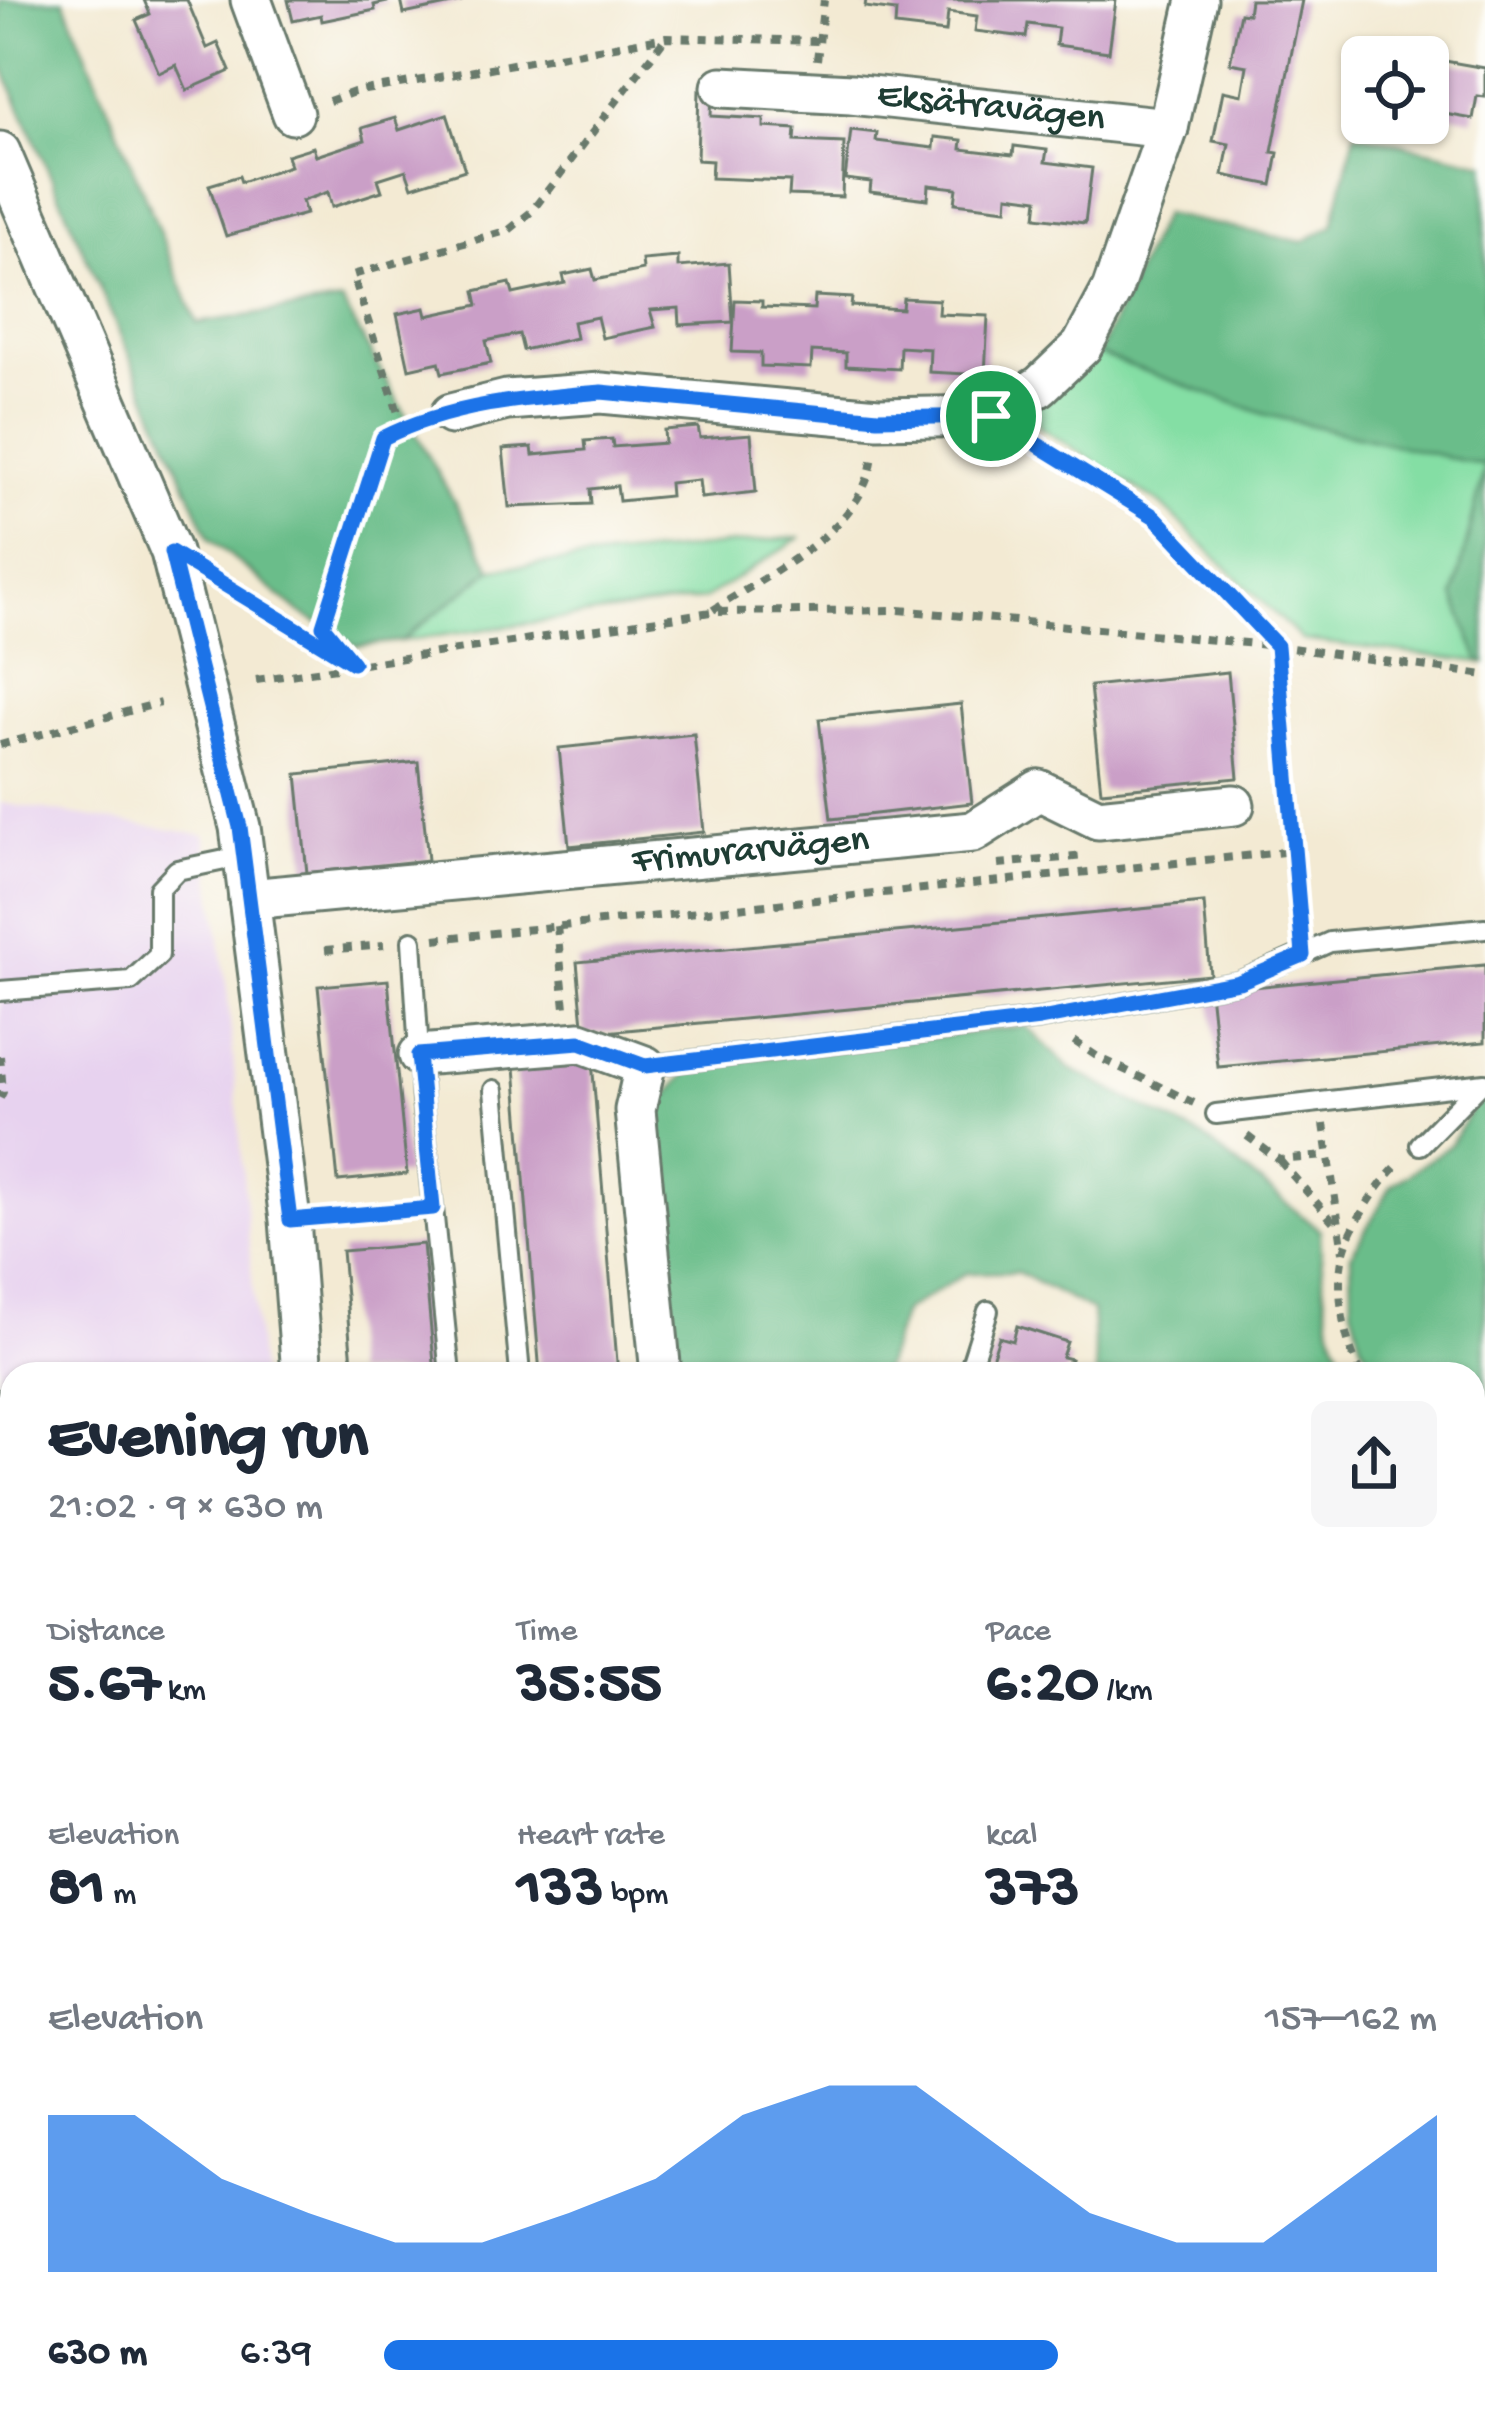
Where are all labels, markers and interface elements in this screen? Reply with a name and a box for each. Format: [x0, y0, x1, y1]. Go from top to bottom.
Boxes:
map controls [1341, 36, 1449, 144]
button: locate [1341, 36, 1449, 144]
street label: Eksätravägen [875, 74, 1108, 144]
pin [940, 365, 1042, 467]
icon: arrive [958, 383, 1024, 449]
street label: Frimurarvägen [630, 819, 872, 886]
button: share [1311, 1401, 1437, 1527]
text: Evening run [48, 1402, 368, 1480]
text: 21:02 · 9 × 630 m [48, 1486, 323, 1532]
text: Distance [48, 1614, 165, 1652]
text: Time [517, 1614, 577, 1652]
text: Pace [986, 1614, 1051, 1652]
text: 5.67 [48, 1652, 160, 1722]
text: 35:55 [517, 1652, 662, 1722]
text: 6:20 [986, 1652, 1099, 1722]
text: km [160, 1673, 206, 1711]
text: /km [1099, 1673, 1153, 1711]
text: Elevation [48, 1818, 179, 1856]
text: Heart rate [517, 1818, 665, 1856]
text: kcal [986, 1818, 1038, 1856]
text: 81 [48, 1856, 105, 1926]
text: 133 [517, 1856, 604, 1926]
text: 373 [986, 1856, 1080, 1926]
text: m [105, 1877, 136, 1915]
text: bpm [604, 1877, 668, 1915]
text: Elevation [48, 1998, 203, 2044]
text: 157–162 m [1265, 1998, 1437, 2044]
text: 630 m [48, 2332, 147, 2378]
text: 6:39 [240, 2332, 312, 2378]

